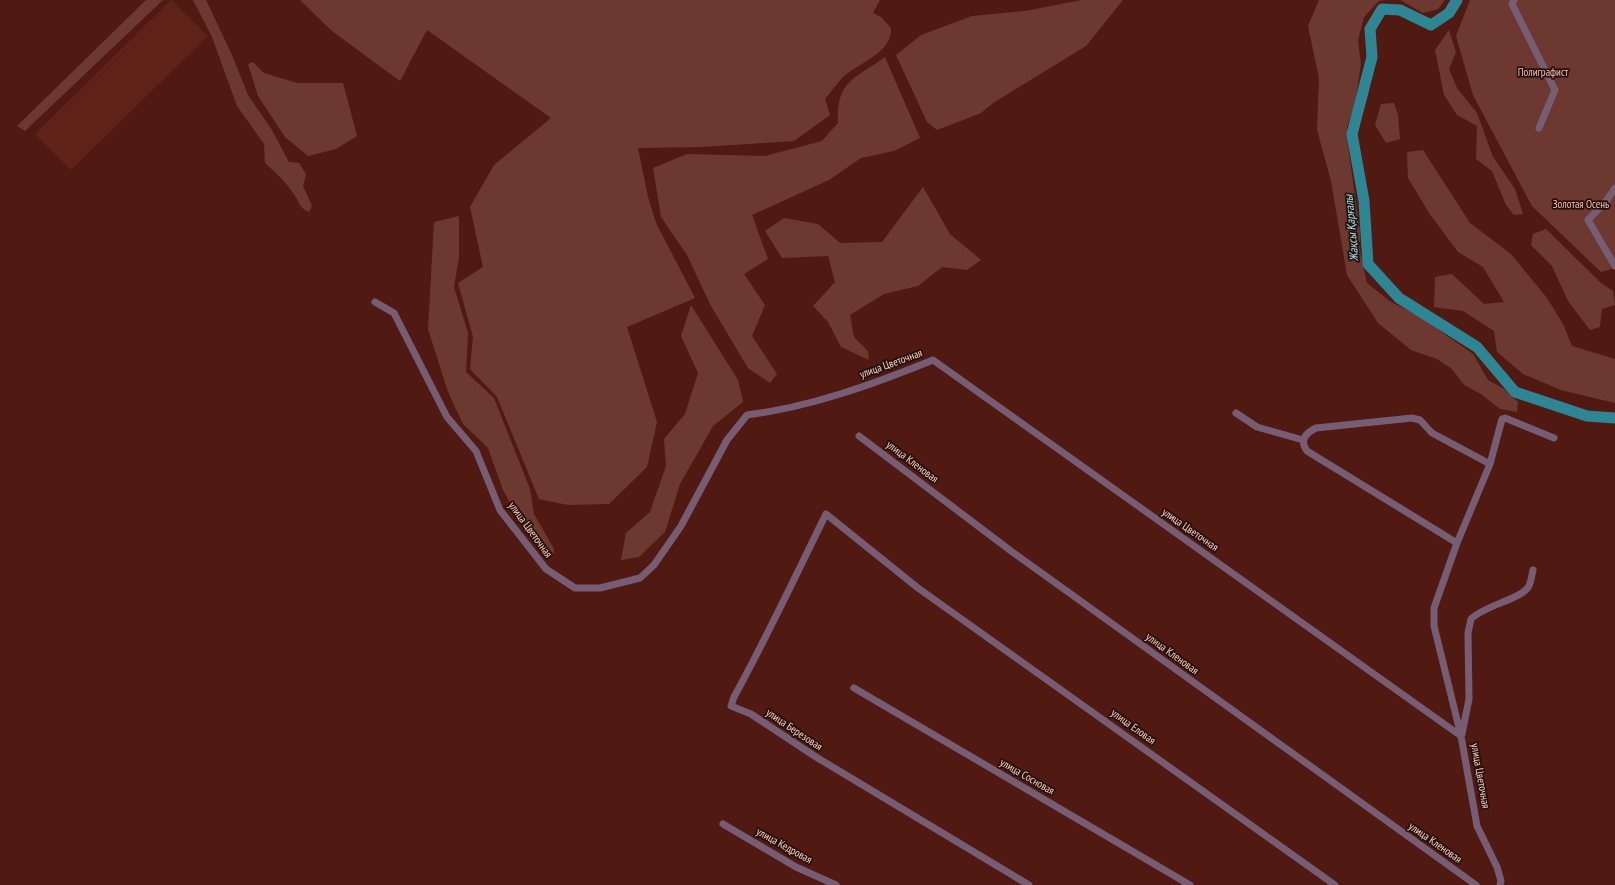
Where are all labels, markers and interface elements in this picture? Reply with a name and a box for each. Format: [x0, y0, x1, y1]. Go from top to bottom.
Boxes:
park label: Полиграфист [1518, 66, 1568, 80]
water label: Жақсы Қарғалы [1342, 194, 1362, 262]
park label: Золотая Осень [1553, 198, 1609, 212]
street label: улица Цветочная [858, 347, 924, 381]
street label: улица Кленовая [883, 438, 941, 486]
street label: улица Цветочная [505, 499, 555, 561]
street label: улица Цветочная [1159, 506, 1221, 554]
street label: улица Кленовая [1143, 630, 1201, 678]
street label: улица Березовая [763, 706, 825, 754]
street label: улица Еловая [1108, 706, 1158, 748]
street label: улица Цветочная [1468, 742, 1492, 810]
street label: улица Сосновая [997, 756, 1057, 798]
street label: улица Кленовая [1406, 820, 1464, 866]
street label: улица Кедровая [754, 825, 814, 867]

